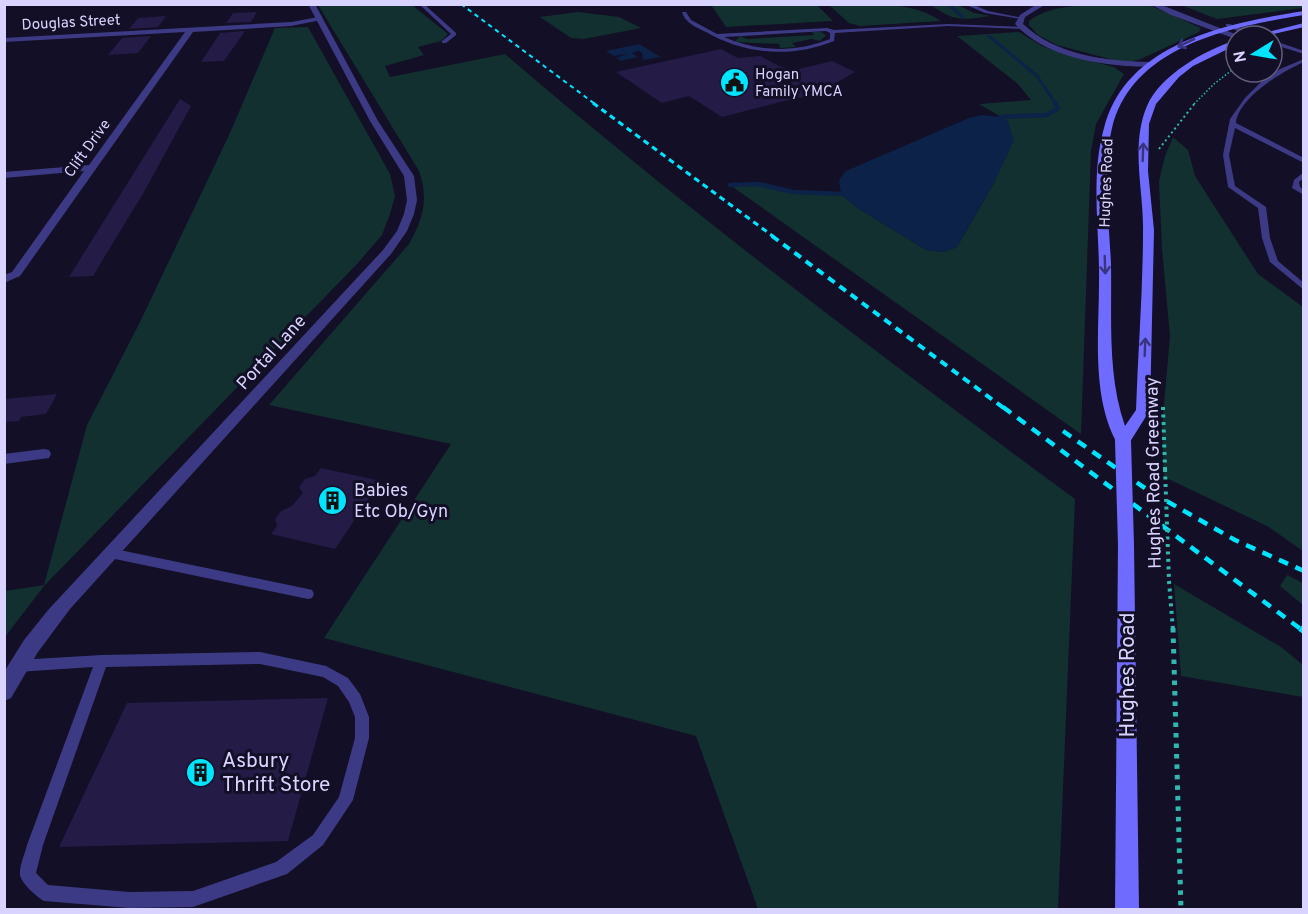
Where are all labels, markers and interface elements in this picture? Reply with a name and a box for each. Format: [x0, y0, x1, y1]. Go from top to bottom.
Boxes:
street label: Douglas Street [21, 11, 121, 36]
north arrow [1224, 24, 1284, 84]
one-way arrow [1178, 38, 1196, 50]
text: N [1230, 49, 1252, 64]
place label: Hogan Family YMCA [755, 66, 843, 102]
public building icon: Hogan Family YMCA [718, 67, 750, 99]
street label: Clift Drive [61, 116, 116, 182]
street label: Hughes Road [1096, 138, 1119, 228]
one-way arrow [1138, 142, 1149, 162]
one-way arrow [1099, 255, 1111, 275]
street label: Portal Lane [232, 311, 312, 395]
one-way arrow [1139, 337, 1150, 357]
street label: Hughes Road Greenway [1141, 377, 1168, 569]
place label: Babies Etc Ob/Gyn [354, 480, 448, 524]
building icon: Babies Etc Ob/Gyn [317, 484, 349, 516]
street label: Hughes Road [1115, 613, 1142, 737]
place label: Asbury Thrift Store [222, 748, 330, 799]
building icon: Asbury Thrift Store [185, 756, 217, 788]

